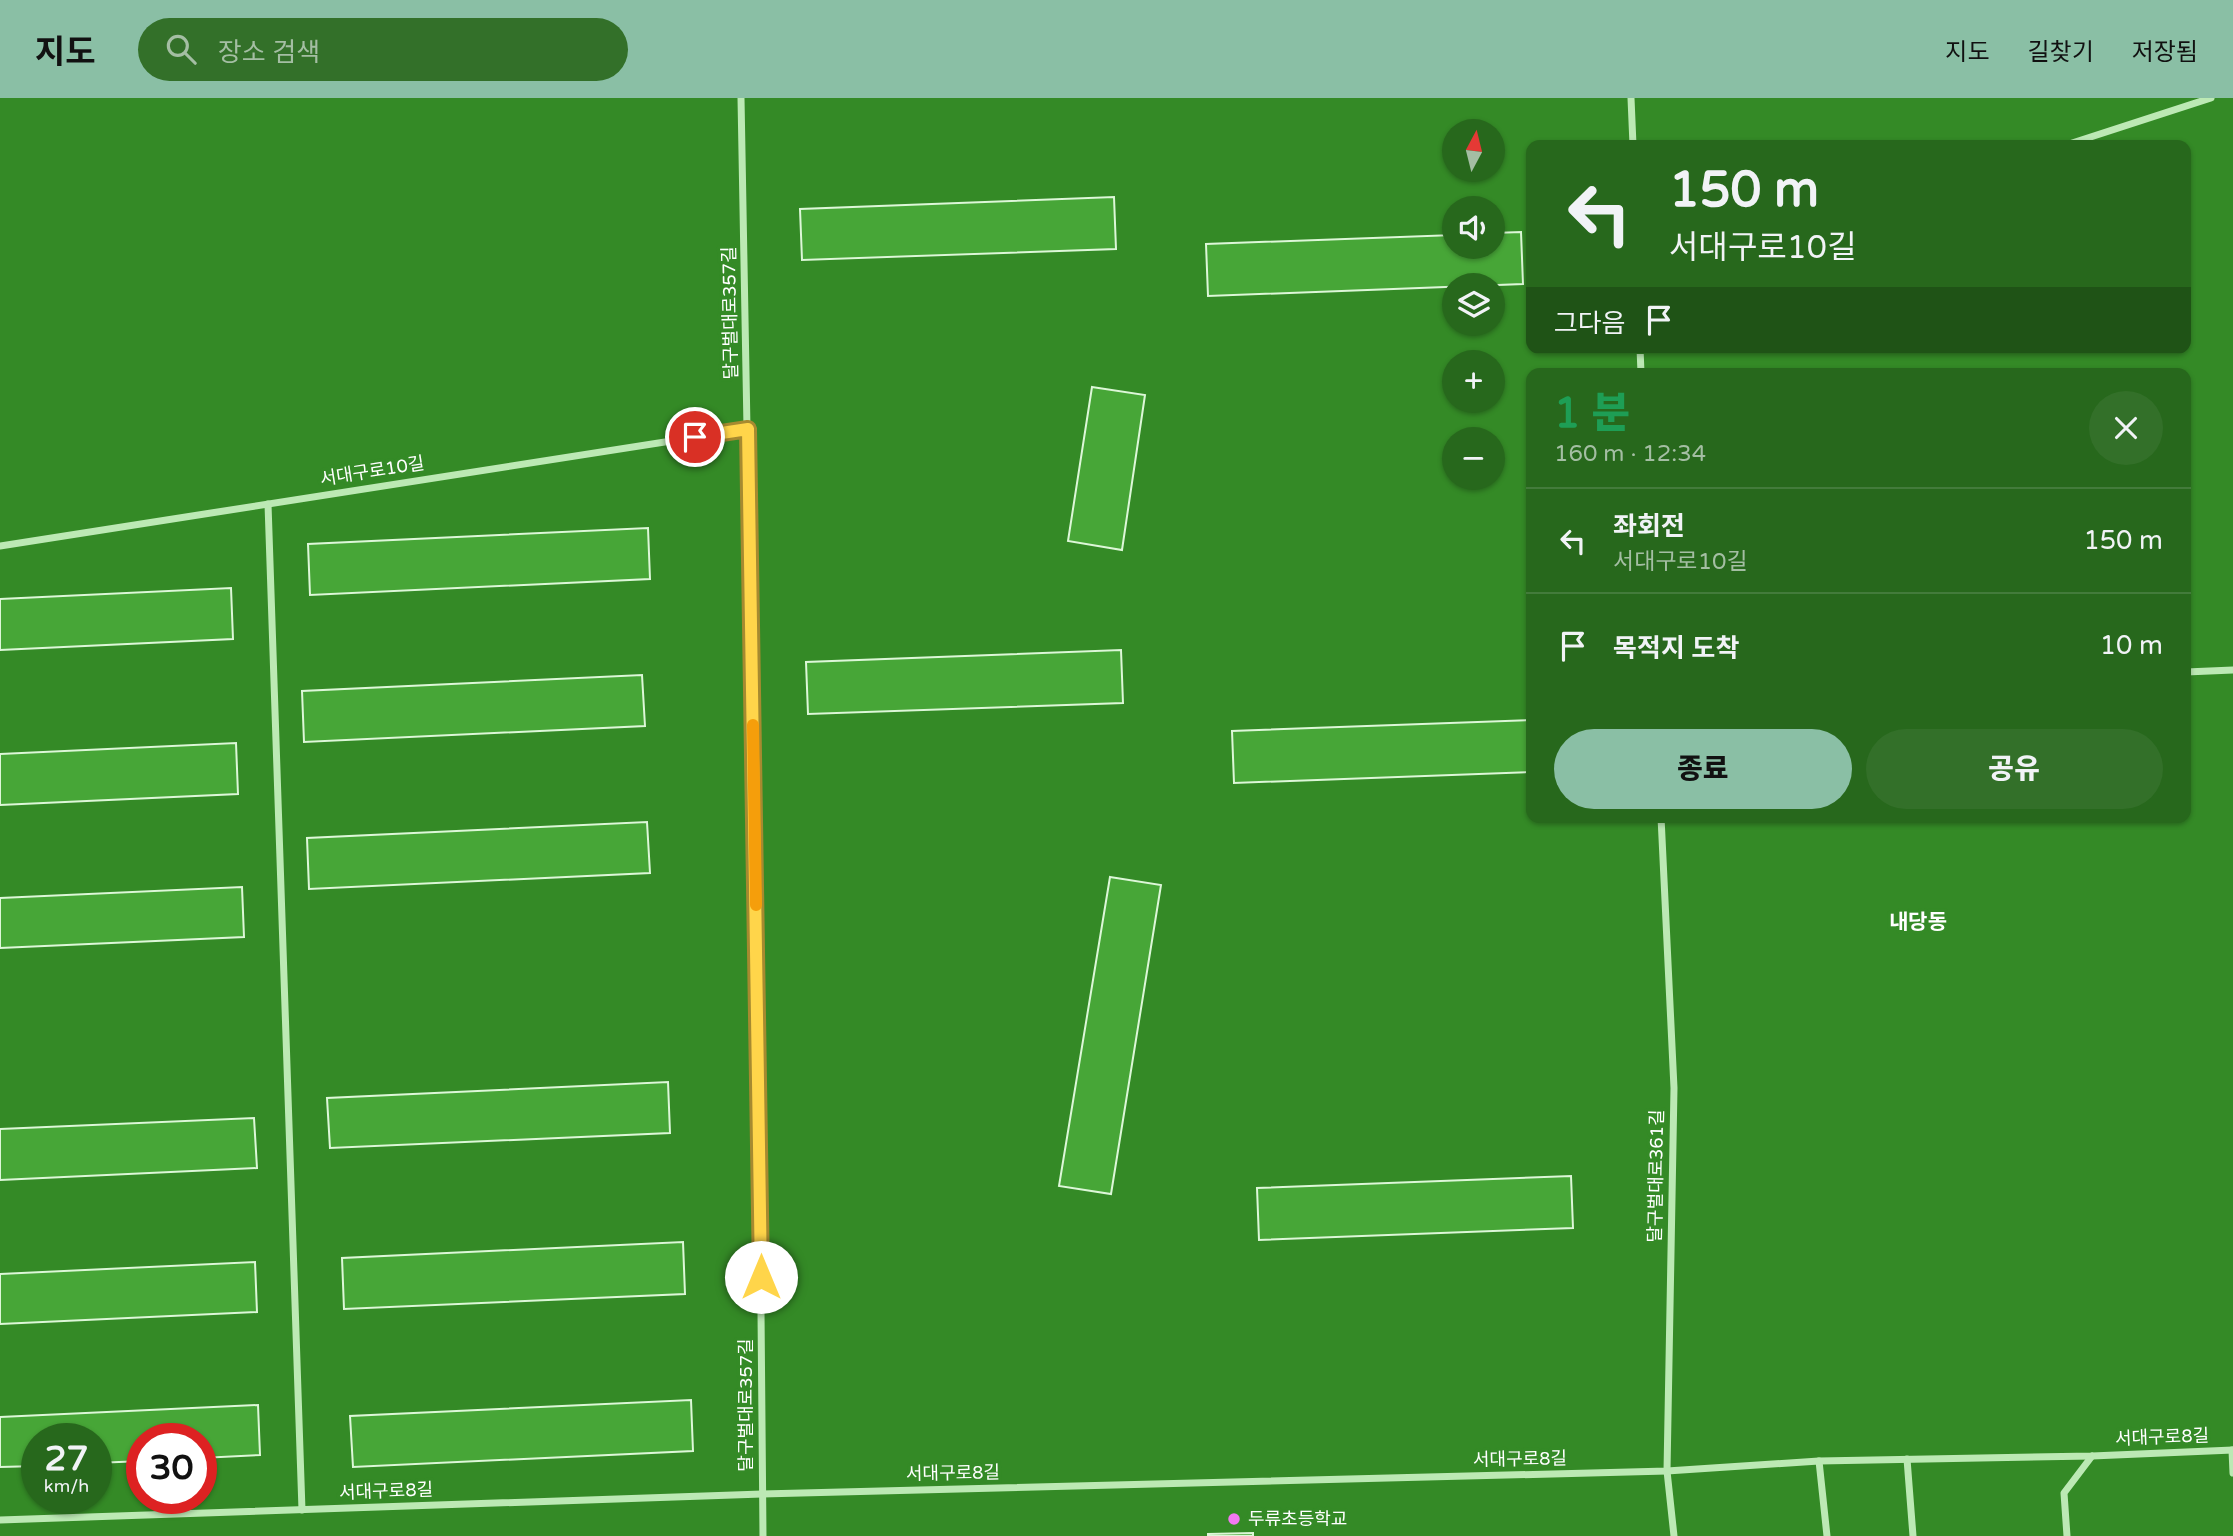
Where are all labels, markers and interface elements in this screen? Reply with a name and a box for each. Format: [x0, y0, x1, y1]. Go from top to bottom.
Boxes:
search box [138, 18, 628, 81]
icon: search [162, 30, 200, 68]
text: 지도 [35, 33, 96, 72]
text: 장소 검색 [218, 37, 320, 68]
text: 지도 [1945, 38, 1990, 67]
text: 길찾기 [2028, 38, 2094, 67]
text: 저장됨 [2132, 38, 2198, 67]
north arrow [1442, 119, 1505, 182]
map controls [1442, 119, 1505, 490]
text: 150 m [1669, 161, 1819, 220]
icon: left [1554, 168, 1645, 259]
button: sound [1442, 196, 1505, 259]
text: 서대구로10길 [1669, 229, 1856, 267]
street label: 달구벌대로357길 [718, 246, 742, 380]
button: layers [1442, 273, 1505, 336]
icon: arrive [1640, 301, 1678, 339]
text: 그다음 [1554, 308, 1626, 339]
button: + [1442, 350, 1505, 413]
text: 1 분 [1554, 388, 1630, 439]
button: close [2089, 391, 2163, 465]
pin [665, 407, 725, 467]
icon: arrive [676, 418, 714, 456]
button: − [1442, 427, 1505, 490]
text: 160 m · 12:34 [1554, 440, 1706, 468]
street label: 서대구로10길 [318, 452, 426, 490]
text: 좌회전 [1613, 511, 1685, 542]
icon: left [1554, 522, 1592, 560]
text: 150 m [2083, 525, 2163, 556]
text: 서대구로10길 [1613, 548, 1748, 576]
icon: arrive [1554, 627, 1592, 665]
text: 10 m [2100, 630, 2163, 661]
text: 목적지 도착 [1613, 633, 1739, 664]
button: 종료 [1554, 729, 1852, 809]
button: 공유 [1866, 729, 2163, 809]
district label: 내당동 [1889, 910, 1947, 935]
street label: 달구벌대로361길 [1644, 1109, 1668, 1243]
position arrow [724, 1240, 798, 1314]
street label: 달구벌대로357길 [735, 1338, 757, 1472]
speed limit sign: 30 [126, 1423, 217, 1514]
street label: 서대구로8길 [2115, 1424, 2209, 1450]
text: 27 [45, 1438, 88, 1480]
street label: 서대구로8길 [1473, 1447, 1567, 1471]
street label: 서대구로8길 [906, 1461, 1000, 1485]
text: km/h [44, 1475, 89, 1497]
street label: 서대구로8길 [339, 1478, 433, 1504]
place label: 두류초등학교 [1248, 1508, 1347, 1530]
marker: 두류초등학교 [1226, 1511, 1242, 1527]

